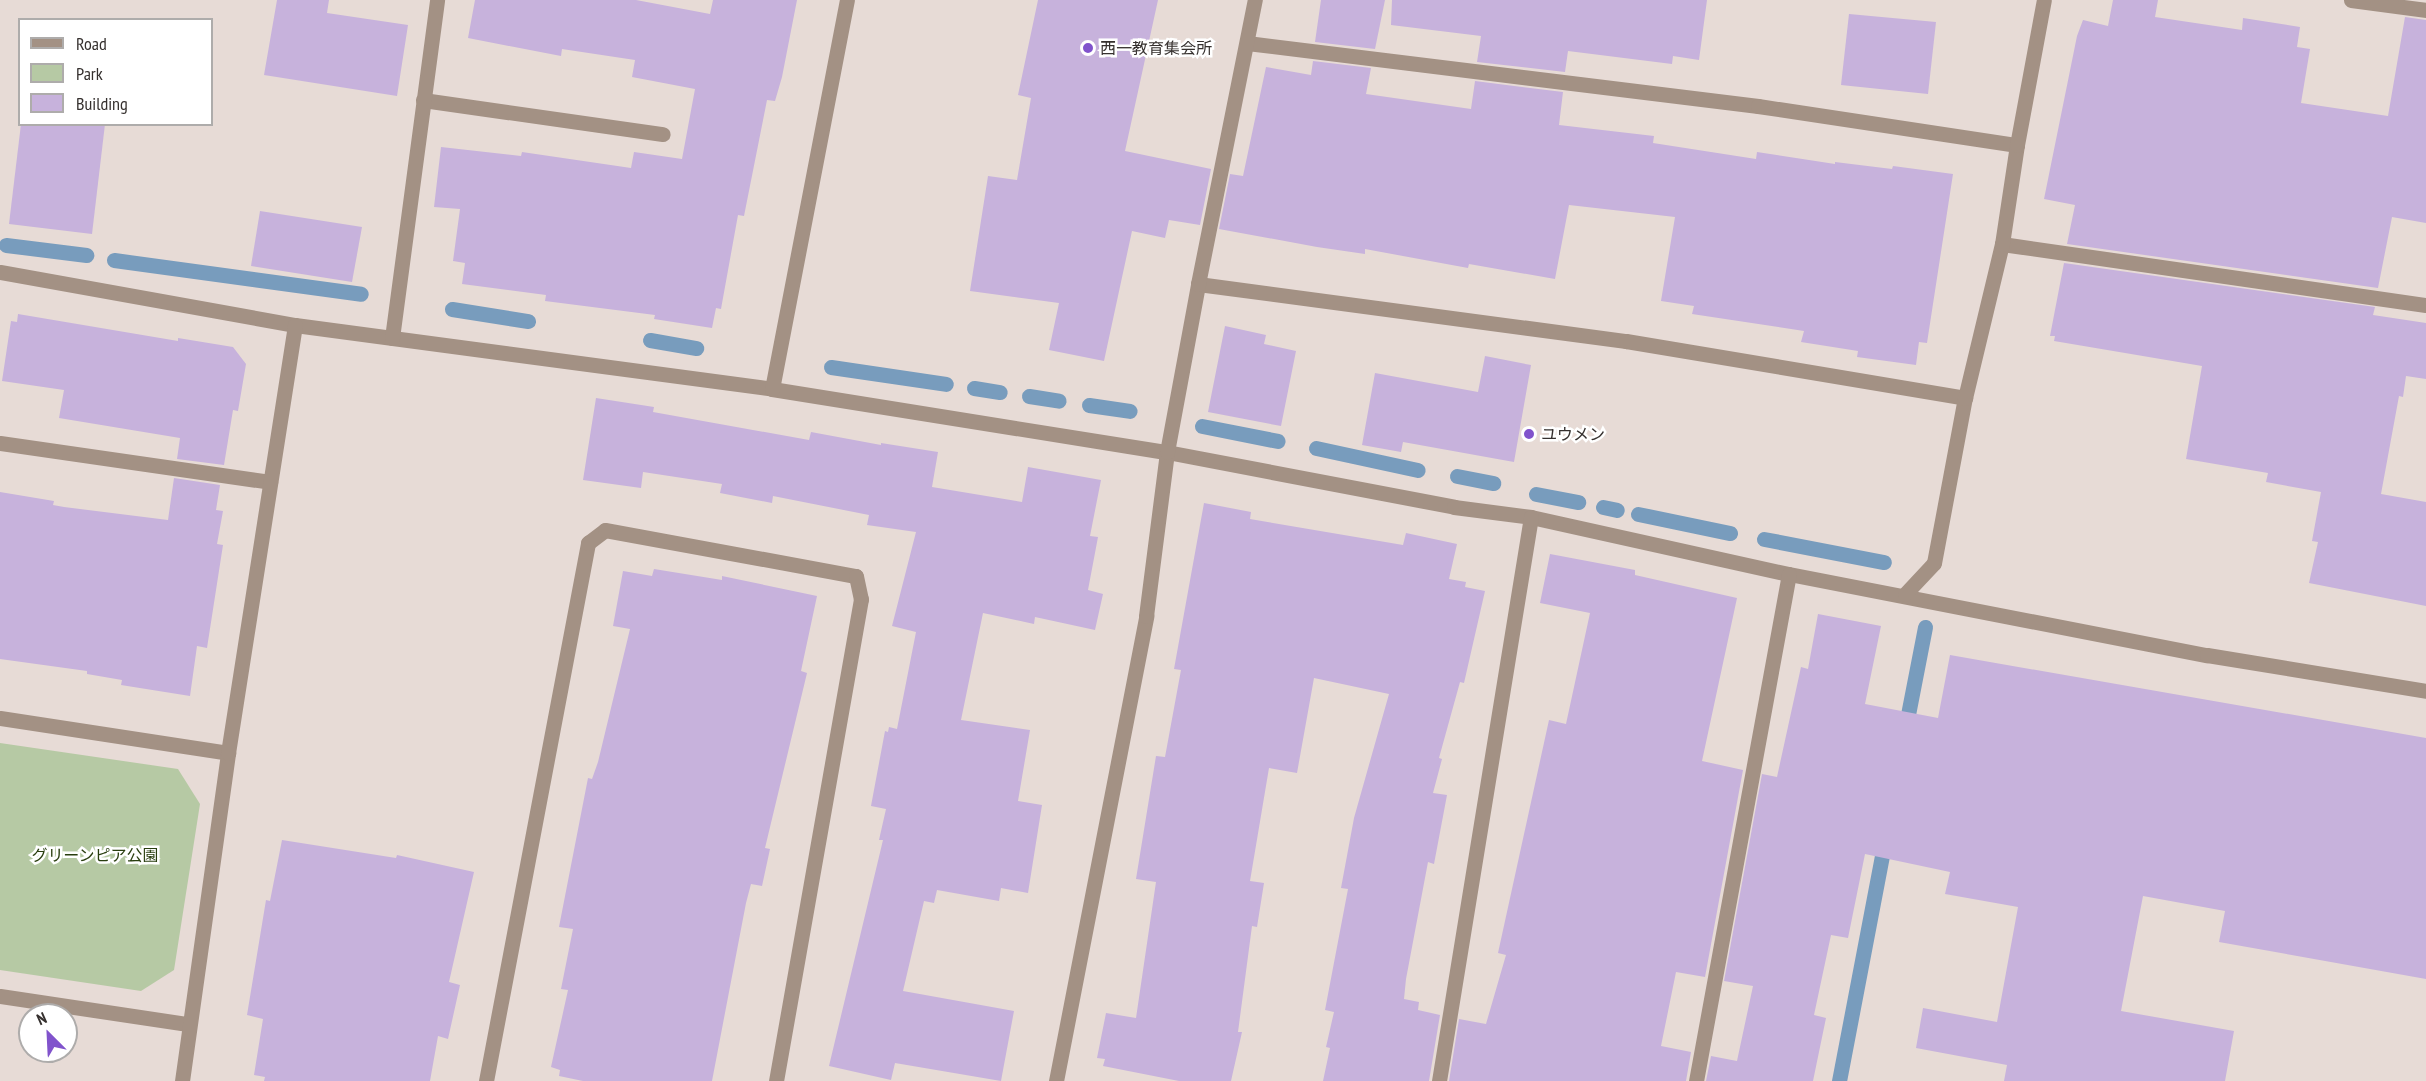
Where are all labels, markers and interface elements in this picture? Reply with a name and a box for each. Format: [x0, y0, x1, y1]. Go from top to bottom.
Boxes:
legend [18, 18, 213, 126]
text: Road [76, 32, 107, 55]
place label: 西一教育集会所 [1100, 38, 1212, 58]
marker: 西一教育集会所 [1081, 41, 1095, 55]
text: Park [76, 62, 103, 85]
text: Building [76, 92, 128, 115]
place label: ユウメン [1541, 424, 1605, 444]
marker: ユウメン [1522, 427, 1536, 441]
park label: グリーンピア公園 [31, 845, 159, 865]
north arrow [18, 1003, 78, 1063]
text: N [33, 1007, 49, 1029]

